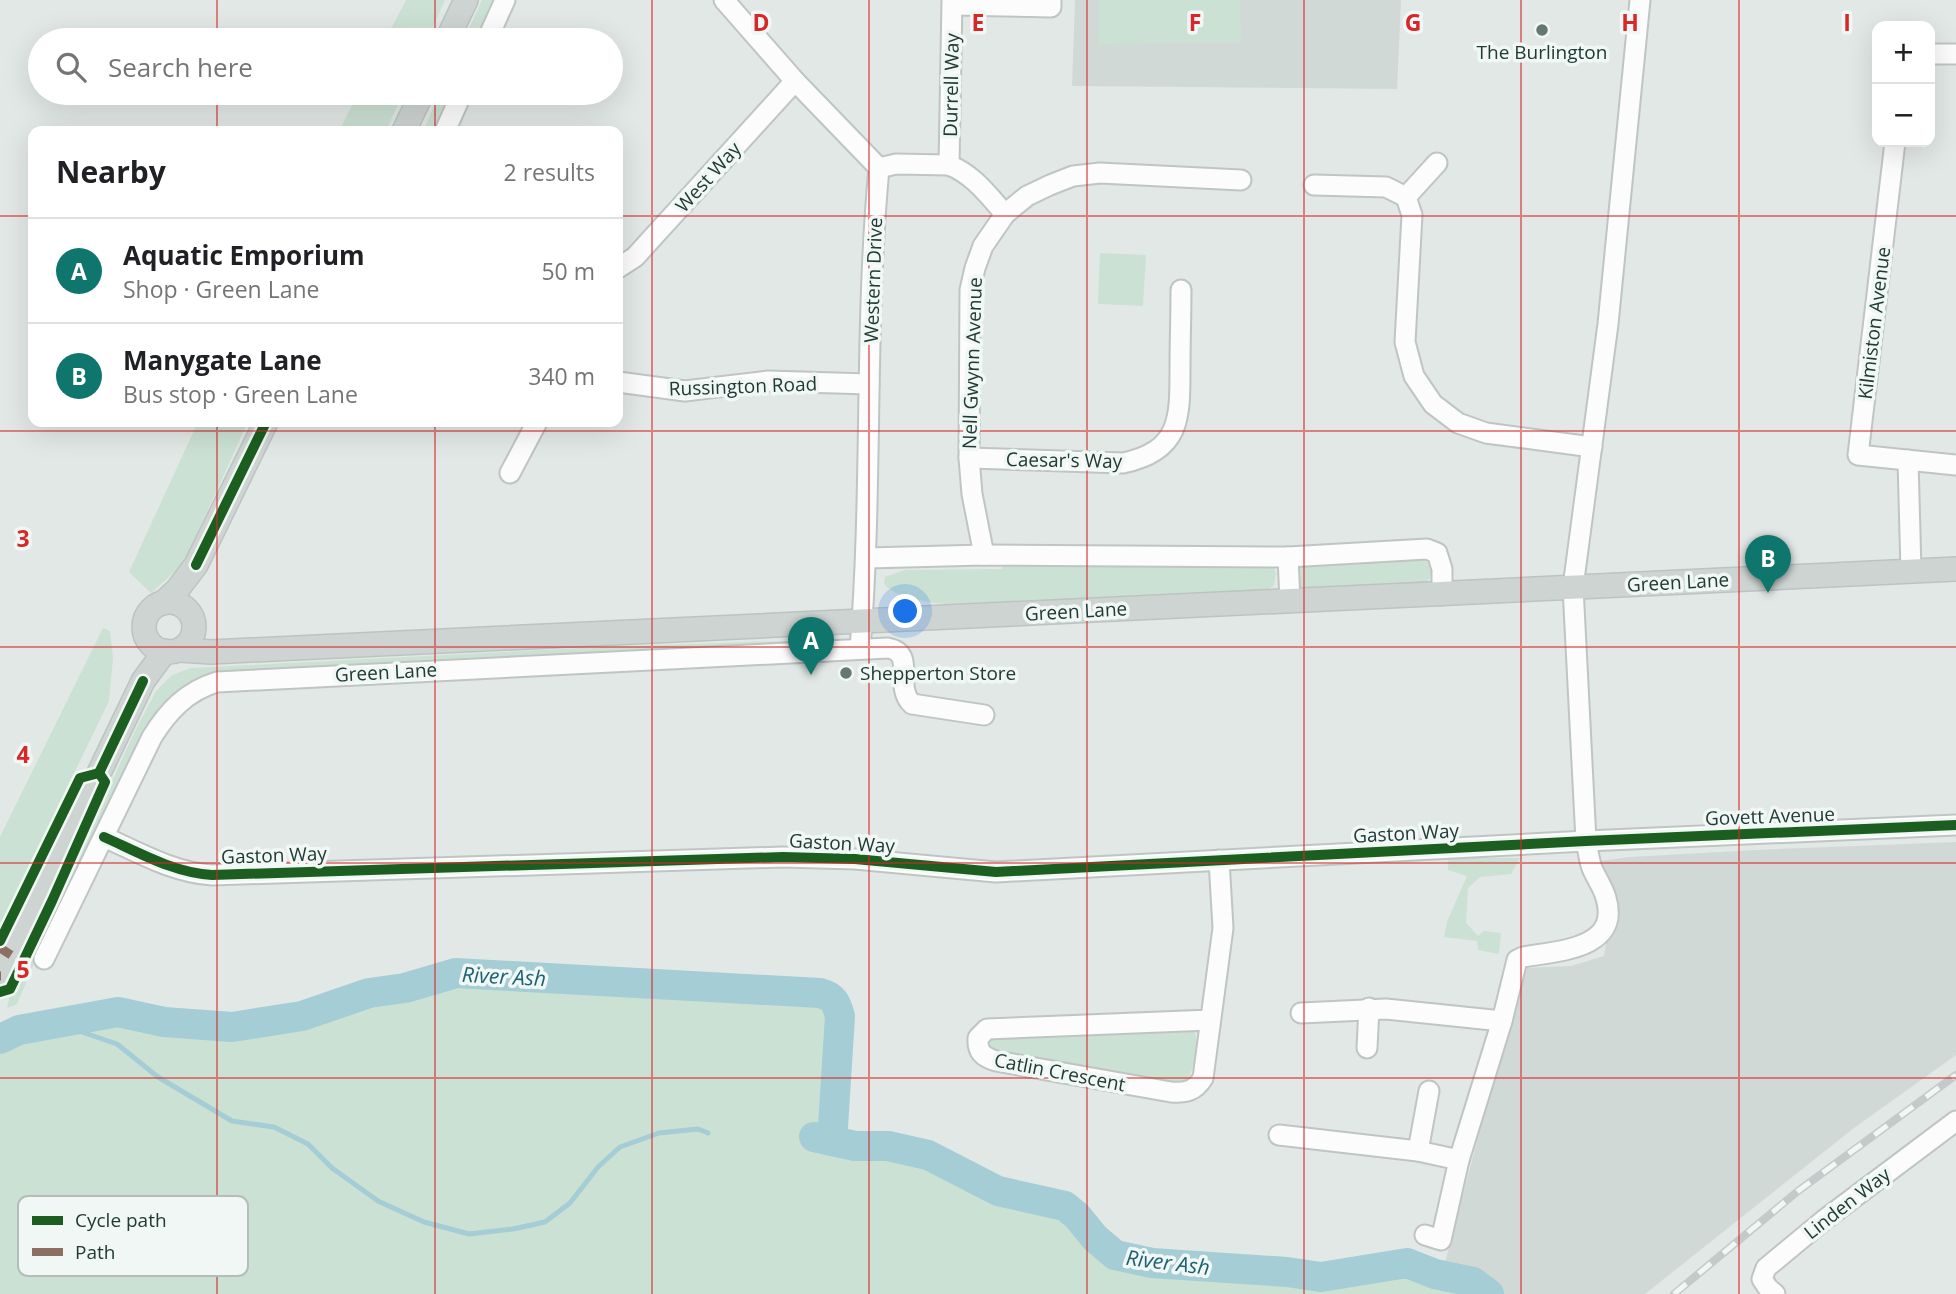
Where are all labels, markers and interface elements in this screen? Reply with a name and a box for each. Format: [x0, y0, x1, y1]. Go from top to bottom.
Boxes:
text: D [752, 6, 770, 38]
text: E [972, 6, 984, 38]
text: F [1189, 6, 1201, 38]
text: G [1405, 6, 1421, 38]
text: H [1621, 6, 1639, 38]
text: I [1843, 6, 1851, 38]
map controls [1872, 21, 1935, 147]
button: + [1872, 21, 1935, 84]
marker: The Burlington [1534, 22, 1550, 38]
search box [28, 28, 623, 105]
street label: Durrell Way [937, 32, 965, 137]
place label: The Burlington [1477, 39, 1607, 65]
icon: search [52, 48, 90, 86]
text: Search here [108, 49, 253, 85]
button: − [1872, 84, 1935, 147]
street label: West Way [669, 136, 747, 218]
text: Nearby [56, 151, 166, 192]
text: 2 results [504, 156, 595, 188]
street label: Western Drive [858, 217, 888, 343]
text: Aquatic Emporium [123, 237, 365, 273]
street label: Kilmiston Avenue [1852, 245, 1896, 401]
text: A [71, 255, 87, 287]
text: 50 m [541, 255, 595, 287]
text: Shop · Green Lane [123, 273, 319, 305]
street label: Nell Gwynn Avenue [956, 277, 988, 449]
text: Manygate Lane [123, 342, 322, 378]
text: B [71, 360, 87, 392]
text: 340 m [528, 360, 595, 392]
street label: Russington Road [668, 370, 818, 402]
text: Bus stop · Green Lane [123, 378, 358, 410]
street label: Caesar's Way [1006, 446, 1123, 474]
text: 3 [16, 522, 30, 554]
pin: B [1745, 535, 1791, 593]
street label: Green Lane [1626, 566, 1730, 598]
your location [888, 594, 922, 628]
street label: Green Lane [1024, 595, 1128, 627]
pin: A [788, 617, 834, 675]
street label: Green Lane [334, 656, 438, 688]
place label: Shepperton Store [860, 660, 1016, 686]
marker: Shepperton Store [838, 665, 854, 681]
text: 4 [16, 738, 30, 770]
street label: Govett Avenue [1705, 801, 1835, 831]
street label: Gaston Way [1352, 817, 1460, 849]
street label: Gaston Way [788, 827, 896, 859]
street label: Gaston Way [221, 840, 328, 870]
text: 5 [16, 953, 30, 985]
water label: River Ash [461, 960, 547, 992]
street label: Catlin Crescent [992, 1047, 1128, 1098]
street label: Linden Way [1798, 1161, 1896, 1245]
legend [18, 1196, 248, 1276]
text: Cycle path [75, 1207, 167, 1233]
text: Path [75, 1239, 115, 1265]
water label: River Ash [1125, 1243, 1211, 1281]

